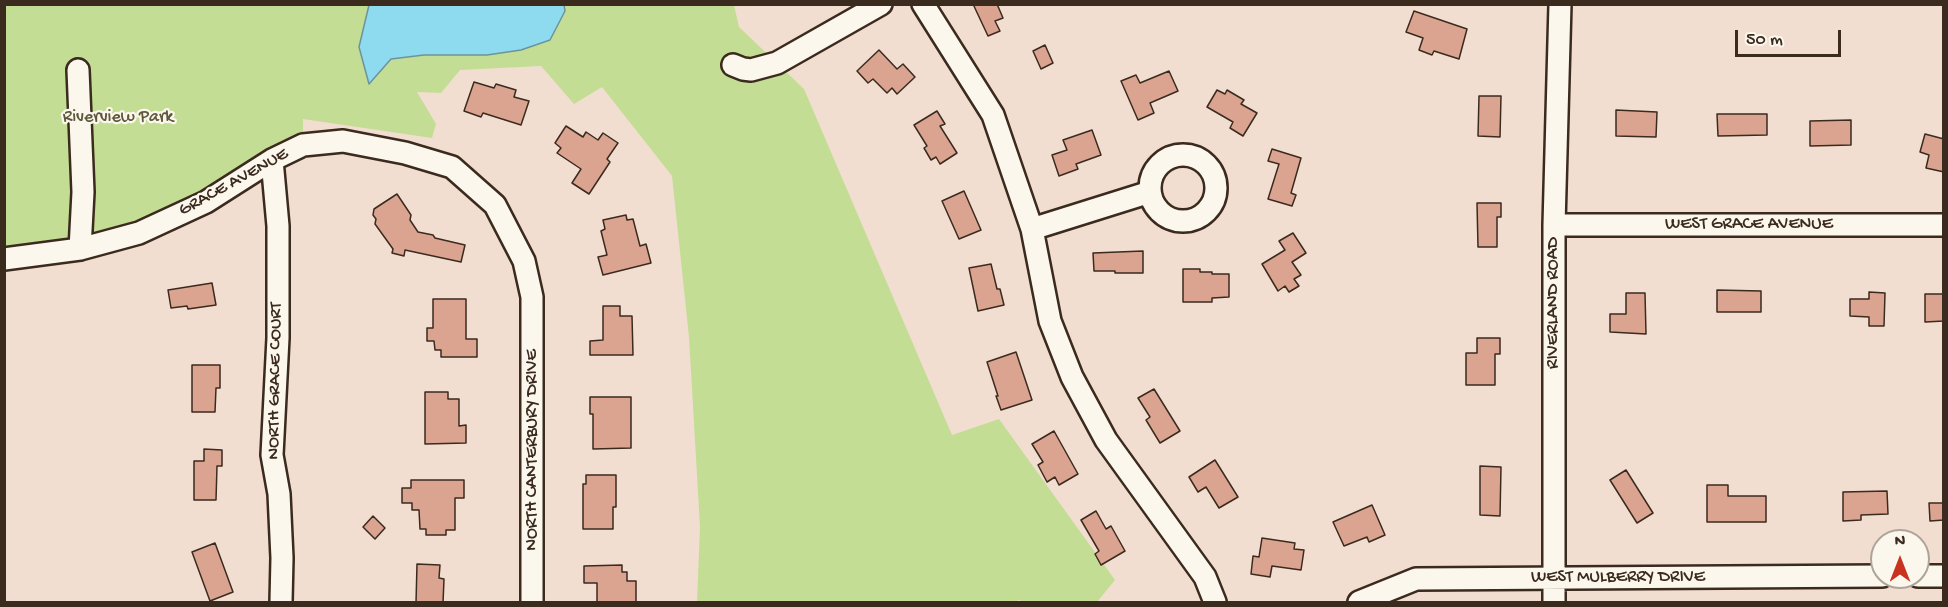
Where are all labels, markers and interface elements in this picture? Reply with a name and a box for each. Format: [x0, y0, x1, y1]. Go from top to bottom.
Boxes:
scale bar [1738, 18, 1844, 56]
text: 50 m [1746, 30, 1783, 51]
park label: Riverview Park [63, 107, 173, 129]
street label: GRACE AVENUE [175, 144, 293, 222]
street label: WEST GRACE AVENUE [1665, 214, 1833, 236]
street label: RIVERLAND ROAD [1543, 237, 1565, 369]
street label: NORTH GRACE COURT [264, 302, 288, 460]
street label: NORTH CANTERBURY DRIVE [522, 349, 544, 551]
north arrow [1870, 529, 1930, 589]
text: N [1895, 533, 1905, 552]
street label: WEST MULBERRY DRIVE [1531, 567, 1705, 589]

